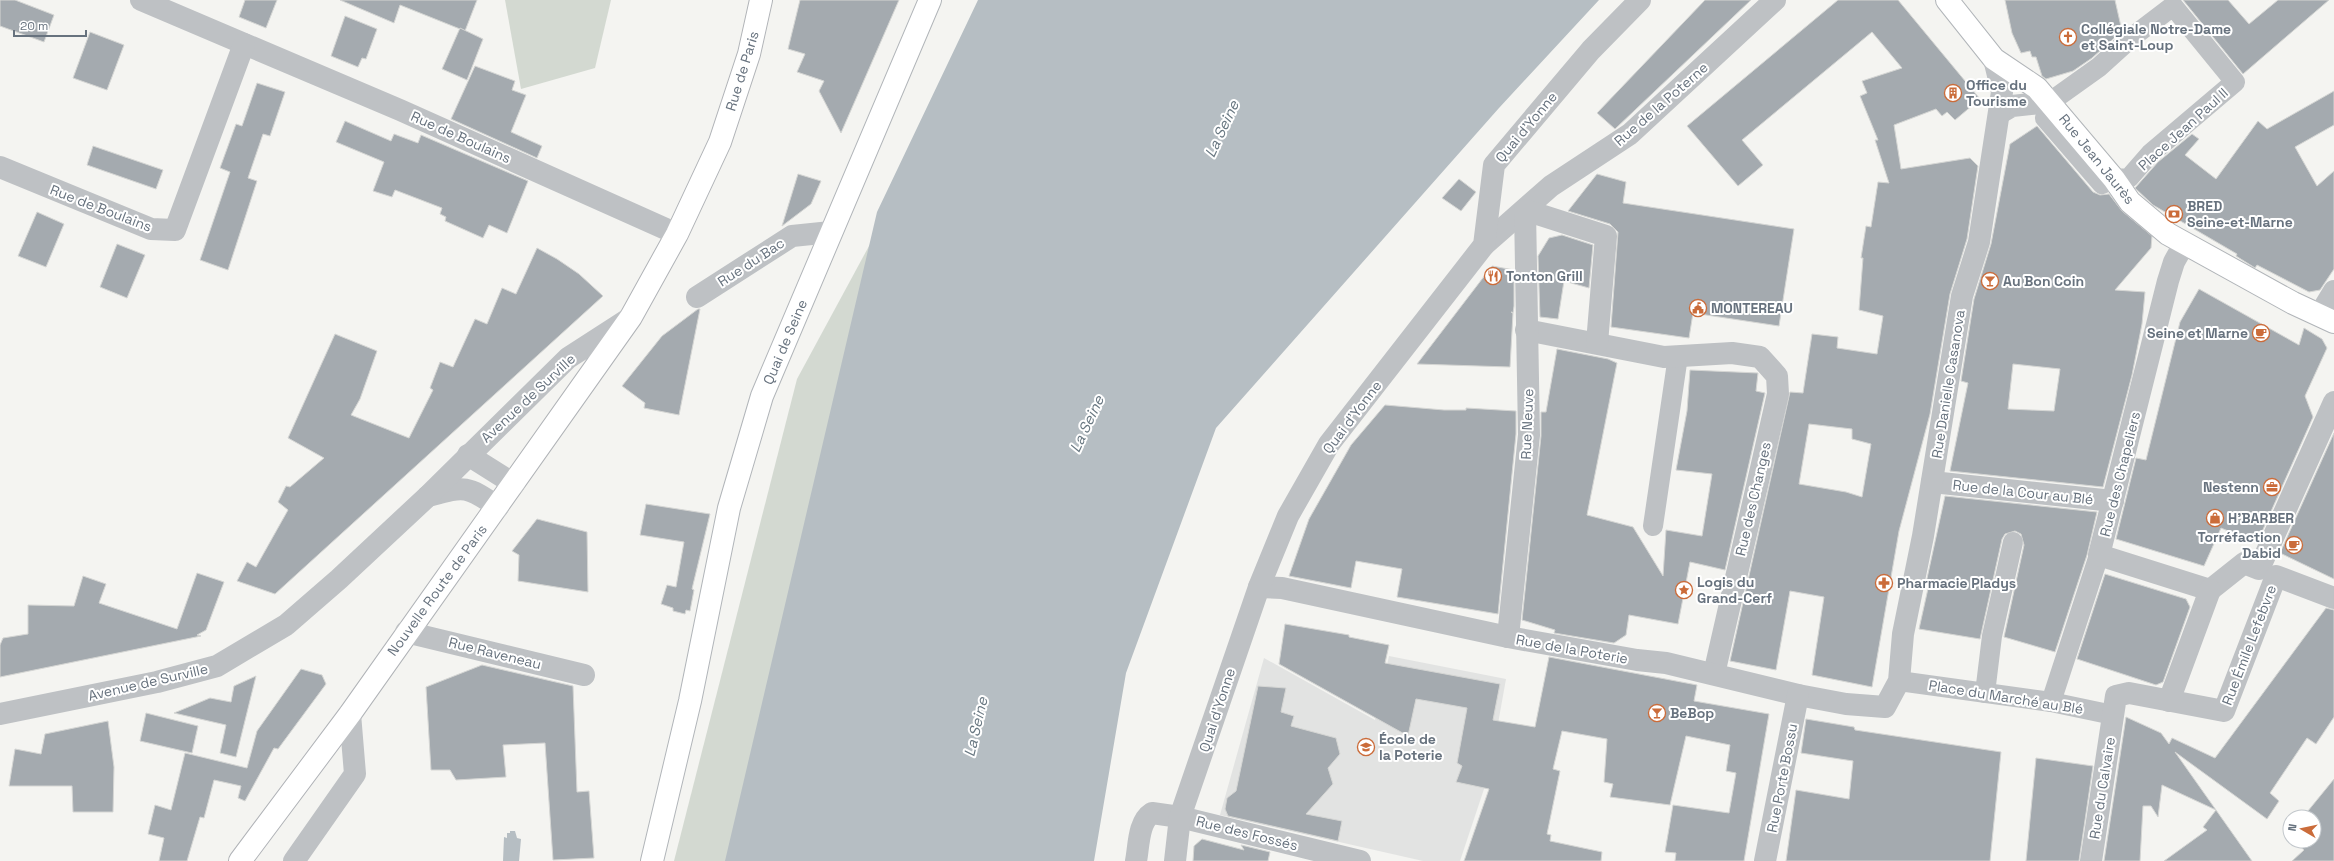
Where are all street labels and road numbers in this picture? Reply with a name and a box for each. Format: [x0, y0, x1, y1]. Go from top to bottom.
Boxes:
street label: Rue de Paris [721, 29, 763, 113]
street label: Rue de la Poterne [1610, 58, 1712, 150]
street label: Place Jean Paul II [2134, 84, 2232, 174]
street label: Quai d'Yonne [1491, 88, 1561, 166]
street label: Rue de Boulains [408, 107, 514, 167]
street label: Rue Jean Jaurès [2055, 110, 2139, 208]
street label: Rue de Boulains [48, 180, 154, 236]
street label: Rue du Bac [714, 234, 788, 290]
street label: Quai de Seine [759, 297, 811, 387]
street label: Rue Danielle Casanova [1927, 308, 1969, 460]
street label: Avenue de Surville [477, 350, 579, 446]
street label: Quai d'Yonne [1319, 377, 1385, 457]
street label: Rue Neuve [1517, 388, 1537, 460]
street label: Rue des Chapeliers [2096, 410, 2144, 538]
street label: Rue des Changes [1731, 440, 1775, 558]
street label: Rue de la Cour au Blé [1952, 476, 2094, 508]
street label: Nouvelle Route de Paris [383, 521, 491, 659]
street label: Rue Émile Lefebvre [2218, 582, 2280, 708]
street label: Rue de la Poterie [1515, 630, 1629, 668]
street label: Rue Raveneau [447, 633, 543, 673]
street label: Avenue de Surville [86, 659, 210, 705]
street label: Quai d'Yonne [1195, 666, 1239, 754]
street label: Place du Marché au Blé [1927, 676, 2085, 718]
street label: Rue Porte Bossu [1763, 722, 1801, 834]
street label: Rue du Calvaire [2085, 736, 2119, 840]
street label: Rue des Fossés [1194, 812, 1300, 854]

